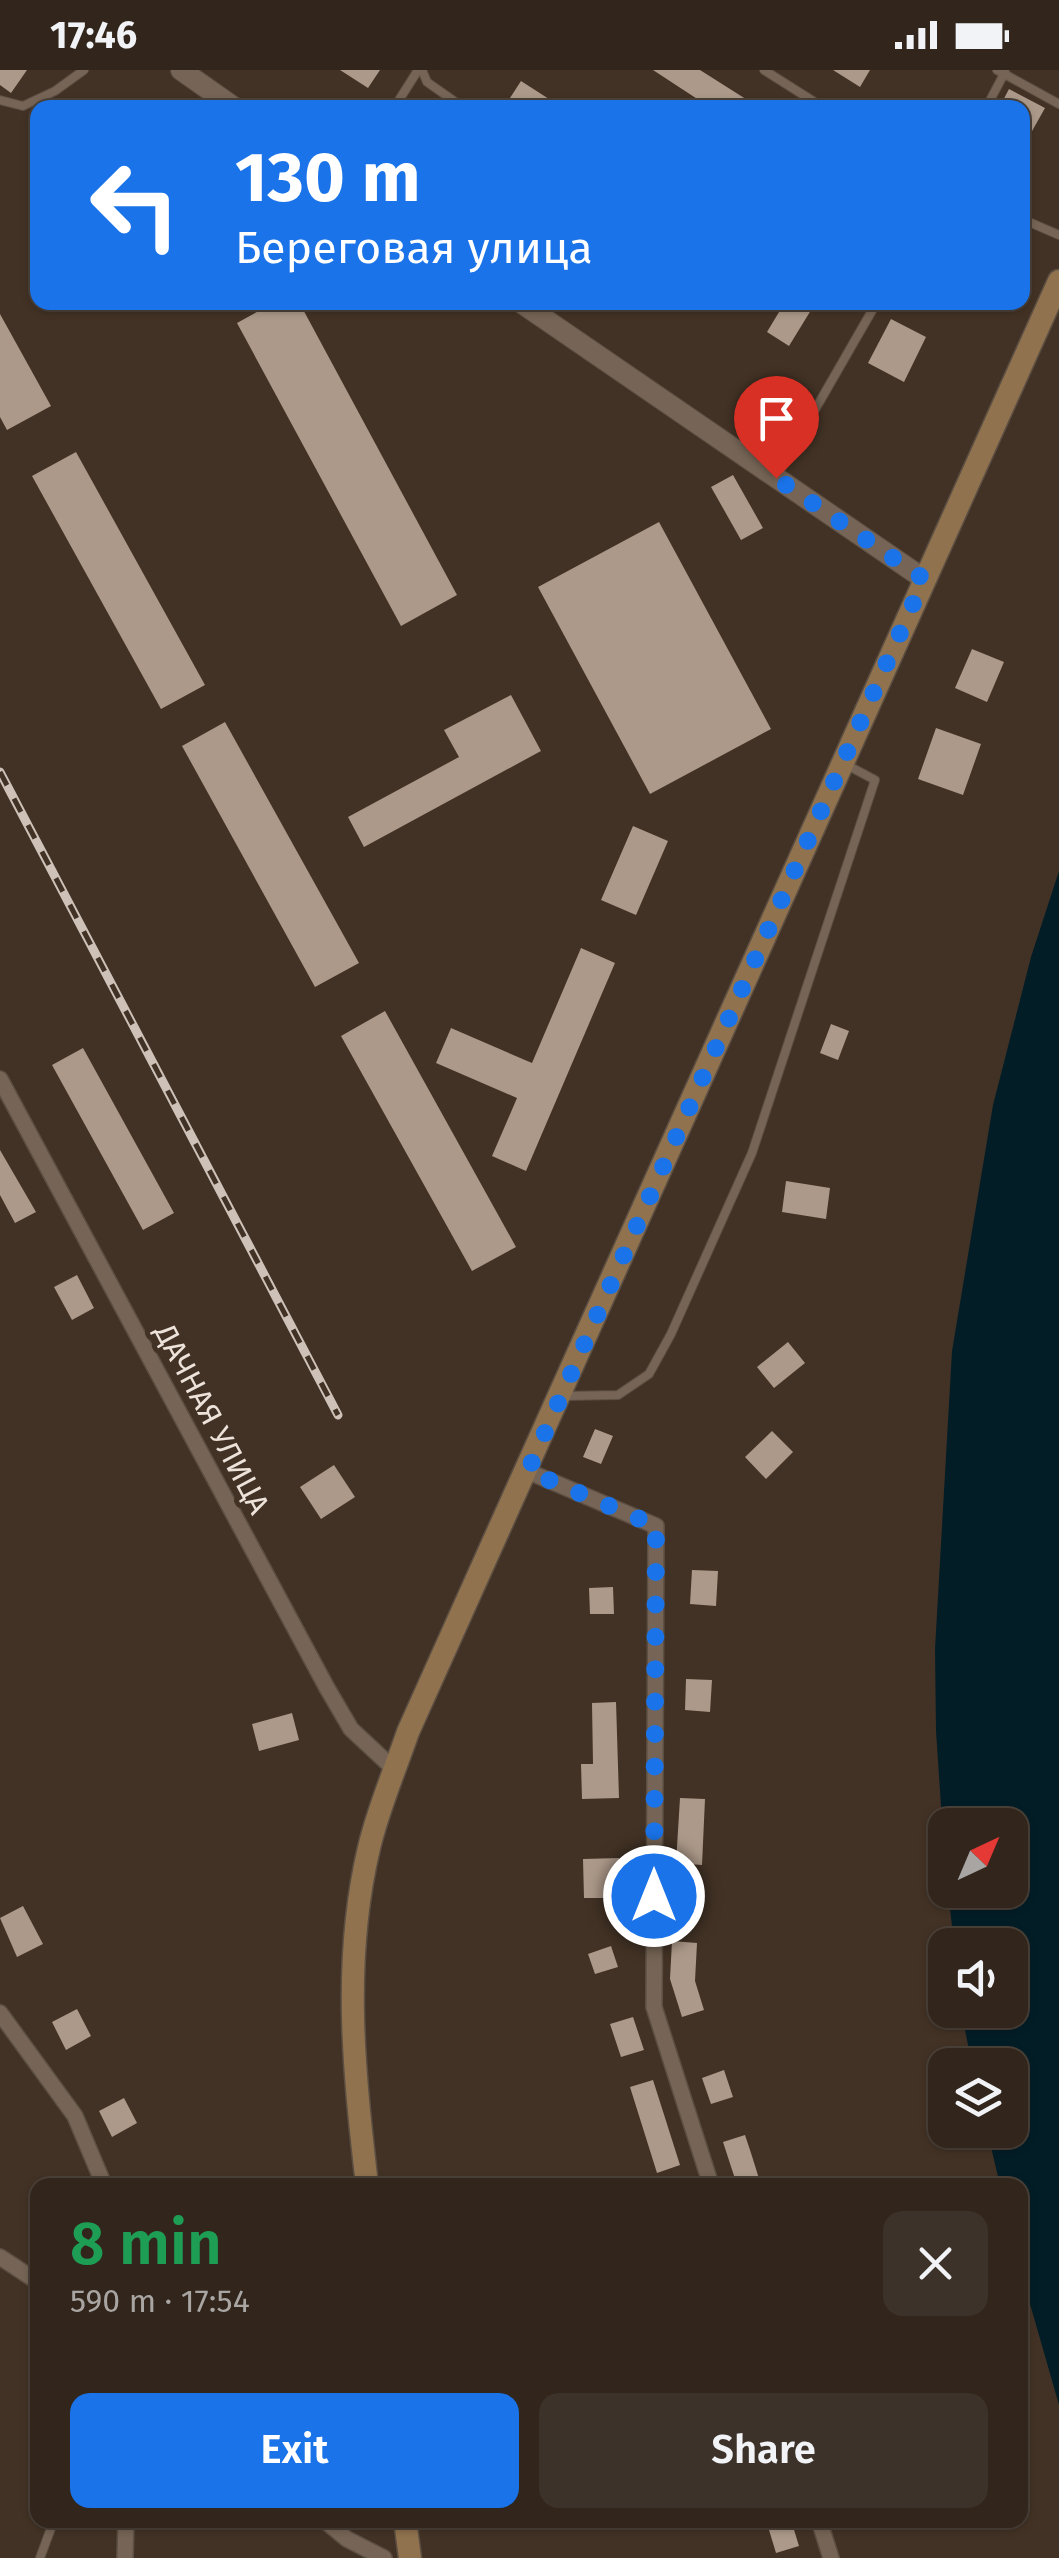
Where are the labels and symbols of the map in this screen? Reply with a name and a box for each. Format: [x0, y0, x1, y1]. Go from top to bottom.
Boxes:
pin [734, 376, 819, 479]
street label: ДАЧНАЯ УЛИЦА [146, 1317, 278, 1521]
north arrow [928, 1808, 1028, 1908]
position arrow [602, 1844, 706, 1948]

